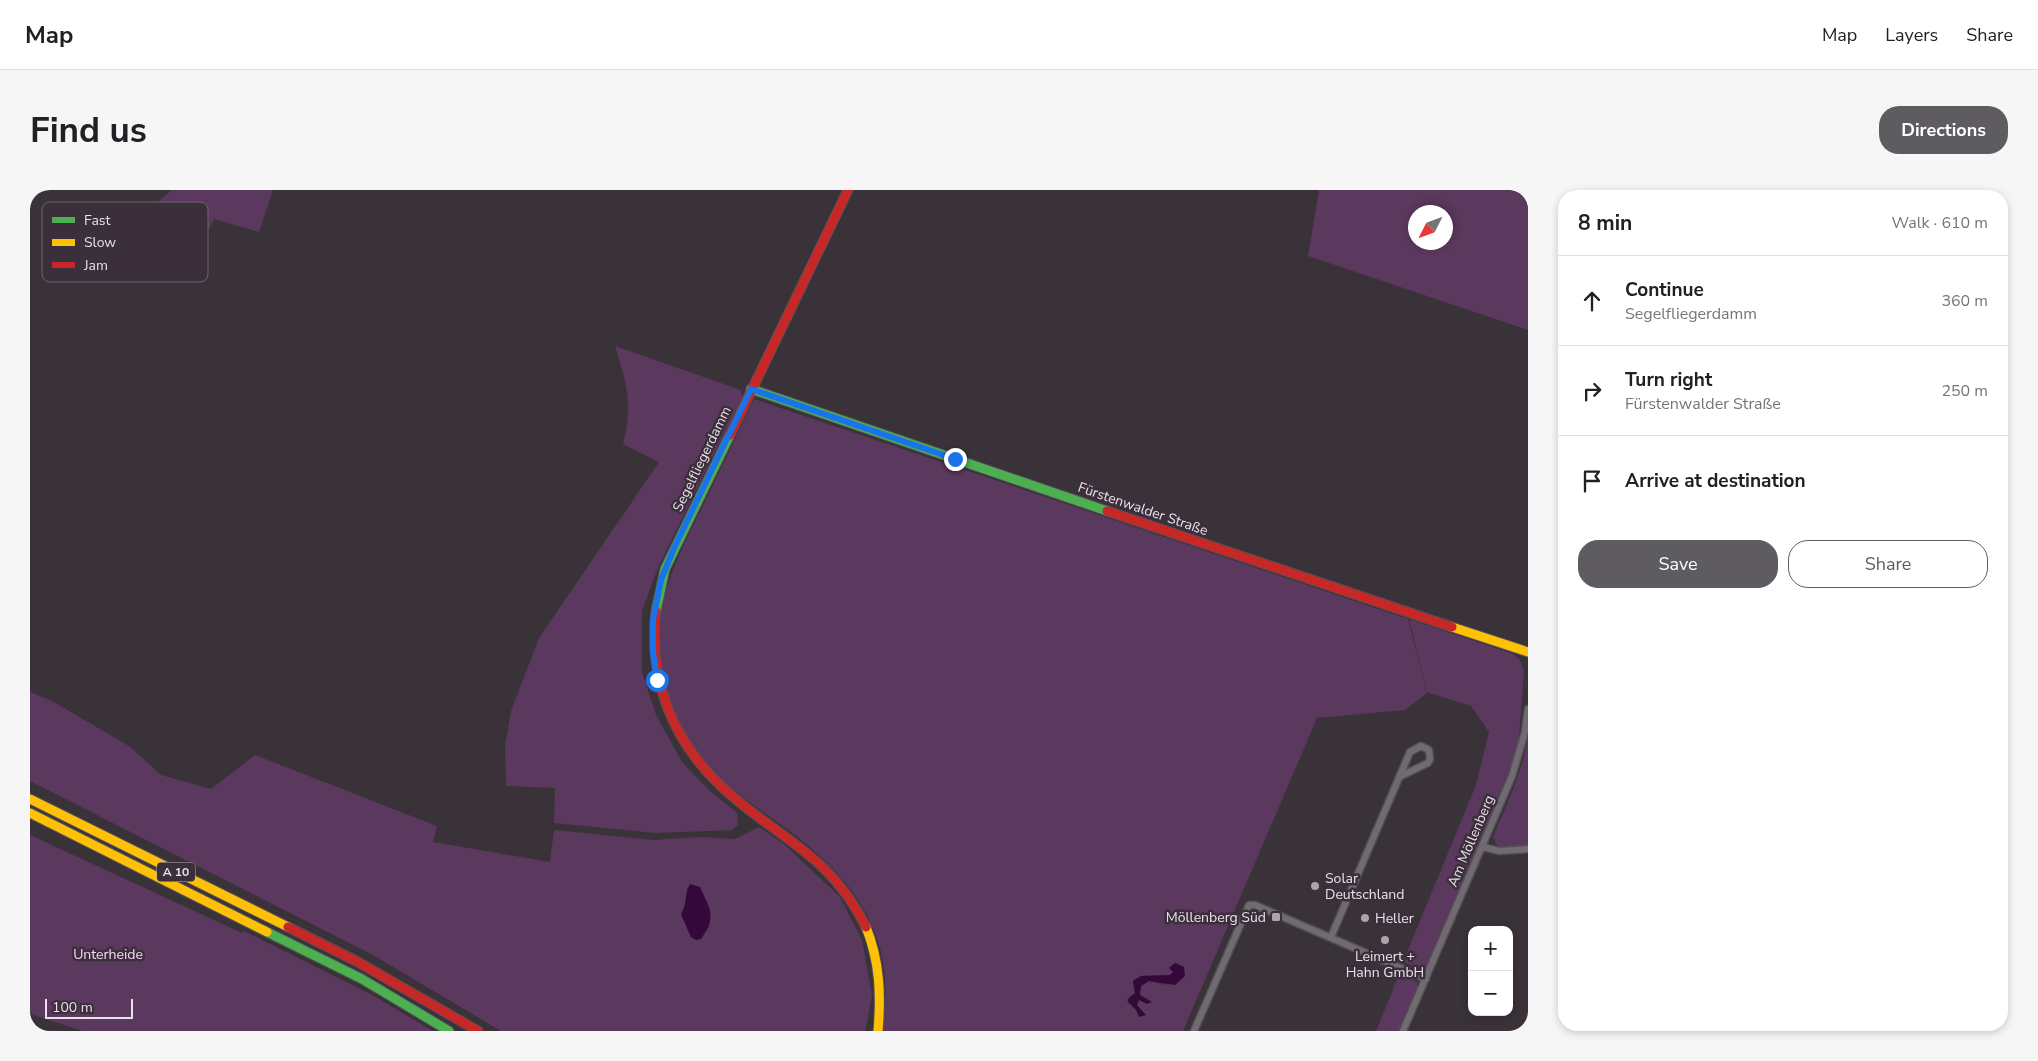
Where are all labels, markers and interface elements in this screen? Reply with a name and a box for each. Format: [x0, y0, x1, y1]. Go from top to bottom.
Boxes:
text: Map [25, 19, 73, 51]
text: Map [1822, 23, 1857, 47]
text: Layers [1885, 23, 1938, 47]
text: Share [1966, 23, 2013, 47]
button: Directions [1879, 106, 2008, 154]
text: Find us [30, 107, 147, 154]
legend [42, 202, 208, 282]
north arrow [1408, 205, 1453, 250]
text: 8 min [1578, 209, 1632, 237]
text: Fast [84, 211, 110, 230]
text: Walk · 610 m [1892, 212, 1988, 234]
text: Slow [84, 233, 116, 252]
text: Jam [83, 256, 108, 275]
text: Continue [1625, 277, 1704, 303]
icon: ahead [1578, 287, 1606, 315]
text: 360 m [1941, 290, 1988, 312]
text: Segelfliegerdamm [1625, 303, 1757, 325]
text: Turn right [1625, 367, 1712, 393]
icon: right [1578, 377, 1606, 405]
text: 250 m [1941, 380, 1988, 402]
text: Fürstenwalder Straße [1625, 393, 1781, 415]
street label: Segelfliegerdamm [668, 403, 736, 515]
route end [944, 448, 967, 471]
icon: arrive [1578, 467, 1606, 495]
text: Arrive at destination [1625, 468, 1806, 494]
street label: Fürstenwalder Straße [1075, 478, 1211, 540]
button: Save [1578, 540, 1778, 588]
button: Share [1788, 540, 1988, 588]
route start [646, 669, 669, 692]
street label: Am Möllenberg [1443, 792, 1499, 890]
road number: A 10 [157, 862, 195, 882]
place label: Solar Deutschland [1325, 869, 1404, 904]
marker: Solar Deutschland [1309, 880, 1321, 892]
place label: Möllenberg Süd [1166, 908, 1266, 927]
place label: Heller [1375, 909, 1414, 928]
marker: Möllenberg Süd [1270, 911, 1282, 923]
marker: Heller [1359, 912, 1371, 924]
map controls [1468, 926, 1513, 1016]
button: + [1468, 926, 1513, 971]
marker: Leimert + Hahn GmbH [1379, 934, 1391, 946]
park label: Unterheide [73, 945, 143, 964]
place label: Leimert + Hahn GmbH [1346, 947, 1424, 982]
button: − [1468, 971, 1513, 1016]
scale bar [45, 996, 132, 1019]
text: 100 m [52, 998, 93, 1017]

